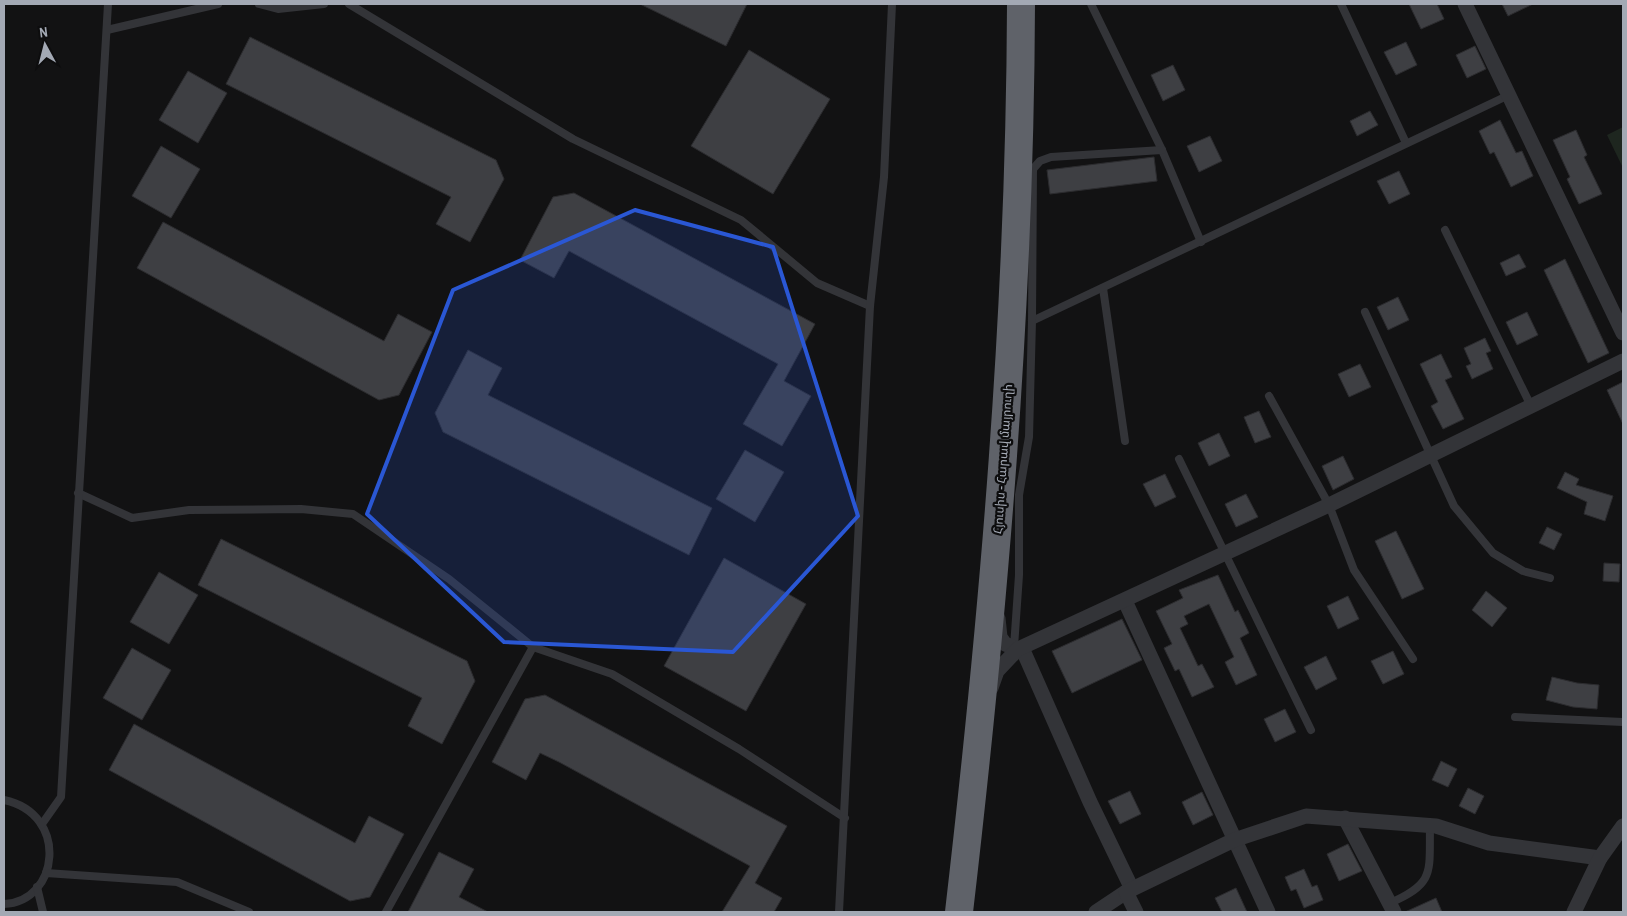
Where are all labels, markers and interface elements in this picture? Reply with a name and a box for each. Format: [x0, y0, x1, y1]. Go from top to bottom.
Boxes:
north arrow [20, 20, 70, 70]
text: N [38, 23, 49, 42]
street label: Հյուսիս - Հարավ մայրուղի [990, 384, 1016, 534]

